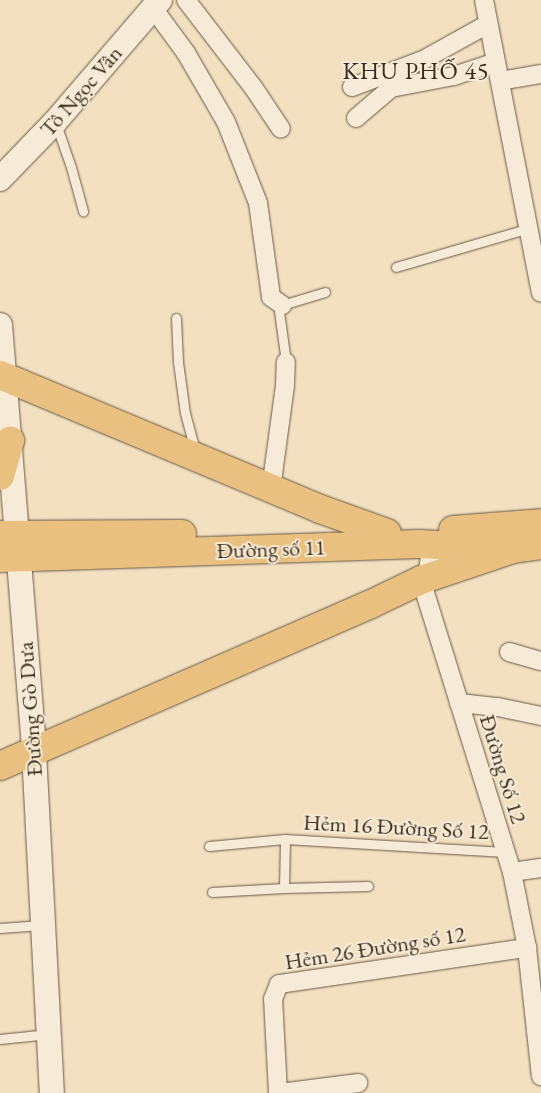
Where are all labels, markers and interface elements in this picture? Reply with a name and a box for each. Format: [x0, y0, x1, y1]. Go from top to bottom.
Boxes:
street label: Tô Ngọc Vân [34, 40, 128, 142]
district label: KHU PHỐ 45 [341, 57, 491, 85]
street label: Đường số 11 [216, 534, 326, 564]
street label: Đường Gò Dưa [12, 641, 48, 777]
street label: Đường Số 12 [474, 711, 532, 827]
street label: Hẻm 16 Đường Số 12 [303, 809, 489, 845]
street label: Hẻm 26 Đường số 12 [283, 921, 467, 975]

